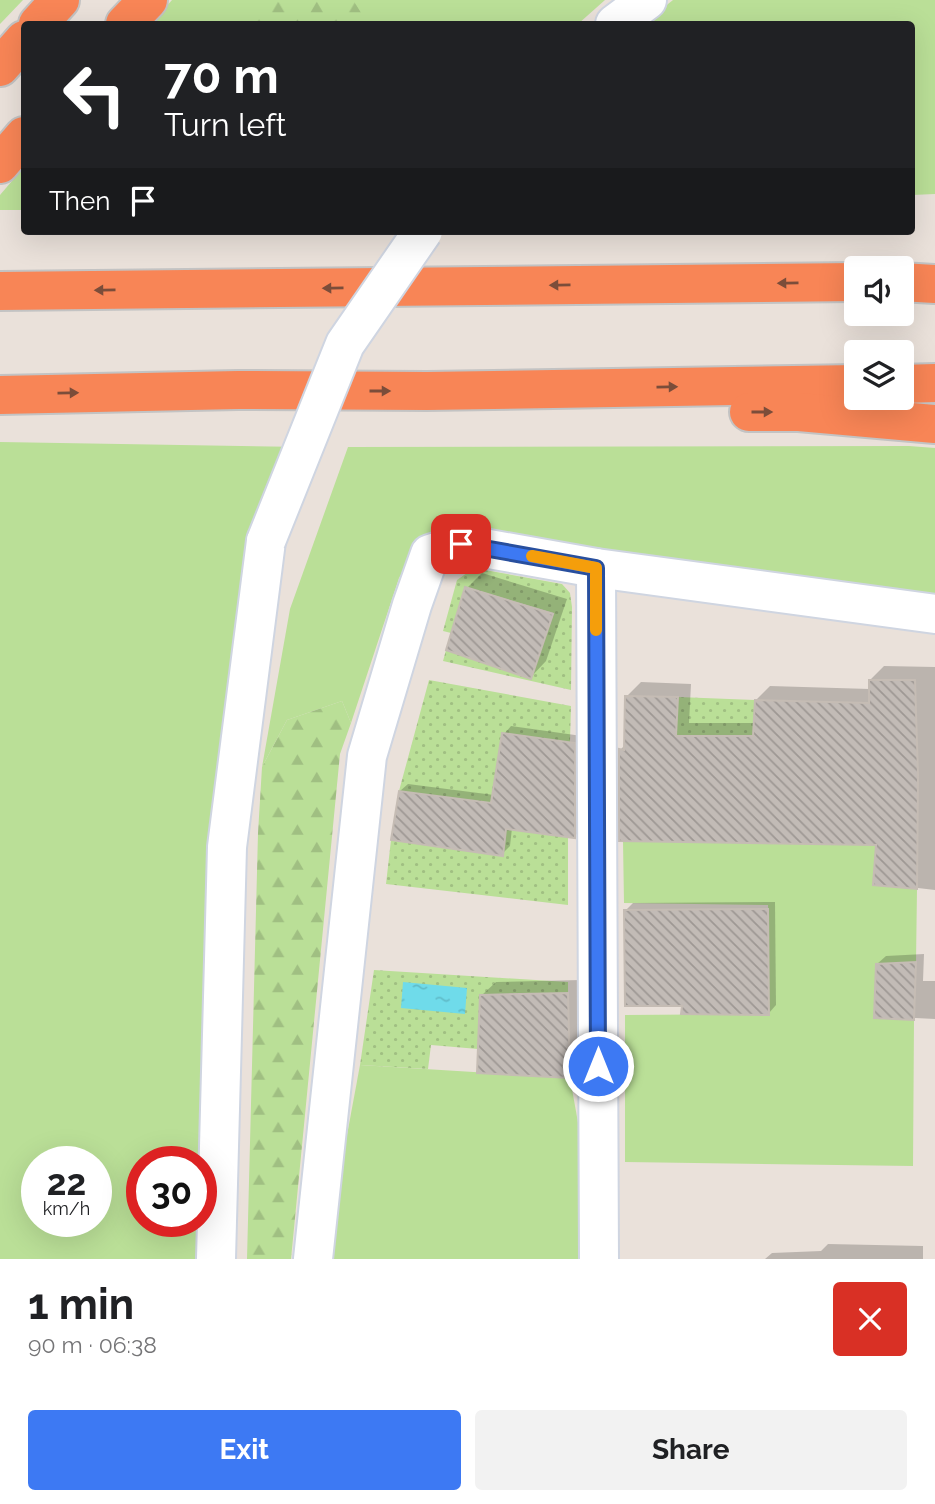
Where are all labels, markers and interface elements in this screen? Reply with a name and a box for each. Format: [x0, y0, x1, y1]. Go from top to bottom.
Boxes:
text: 70 m [164, 47, 279, 104]
icon: left [49, 49, 140, 140]
text: Turn left [164, 106, 286, 143]
icon: arrive [124, 182, 162, 220]
text: Then [49, 186, 110, 216]
map controls [844, 256, 914, 410]
button: sound [844, 256, 914, 326]
one-way arrow [776, 277, 798, 289]
one-way arrow [549, 279, 571, 291]
one-way arrow [321, 282, 343, 294]
one-way arrow [94, 284, 116, 296]
button: layers [844, 340, 914, 410]
one-way arrow [656, 381, 678, 393]
one-way arrow [369, 385, 391, 397]
one-way arrow [57, 388, 79, 399]
one-way arrow [751, 406, 773, 418]
pin [431, 514, 491, 574]
icon: arrive [442, 525, 480, 563]
position arrow [561, 1029, 635, 1103]
speed limit sign: 30 [126, 1146, 217, 1237]
text: 22 [47, 1162, 86, 1203]
text: km/h [43, 1198, 90, 1219]
text: 1 min [28, 1280, 134, 1329]
button: close [833, 1282, 907, 1356]
text: 90 m · 06:38 [28, 1331, 157, 1358]
button: Exit [28, 1410, 461, 1490]
button: Share [475, 1410, 907, 1490]

